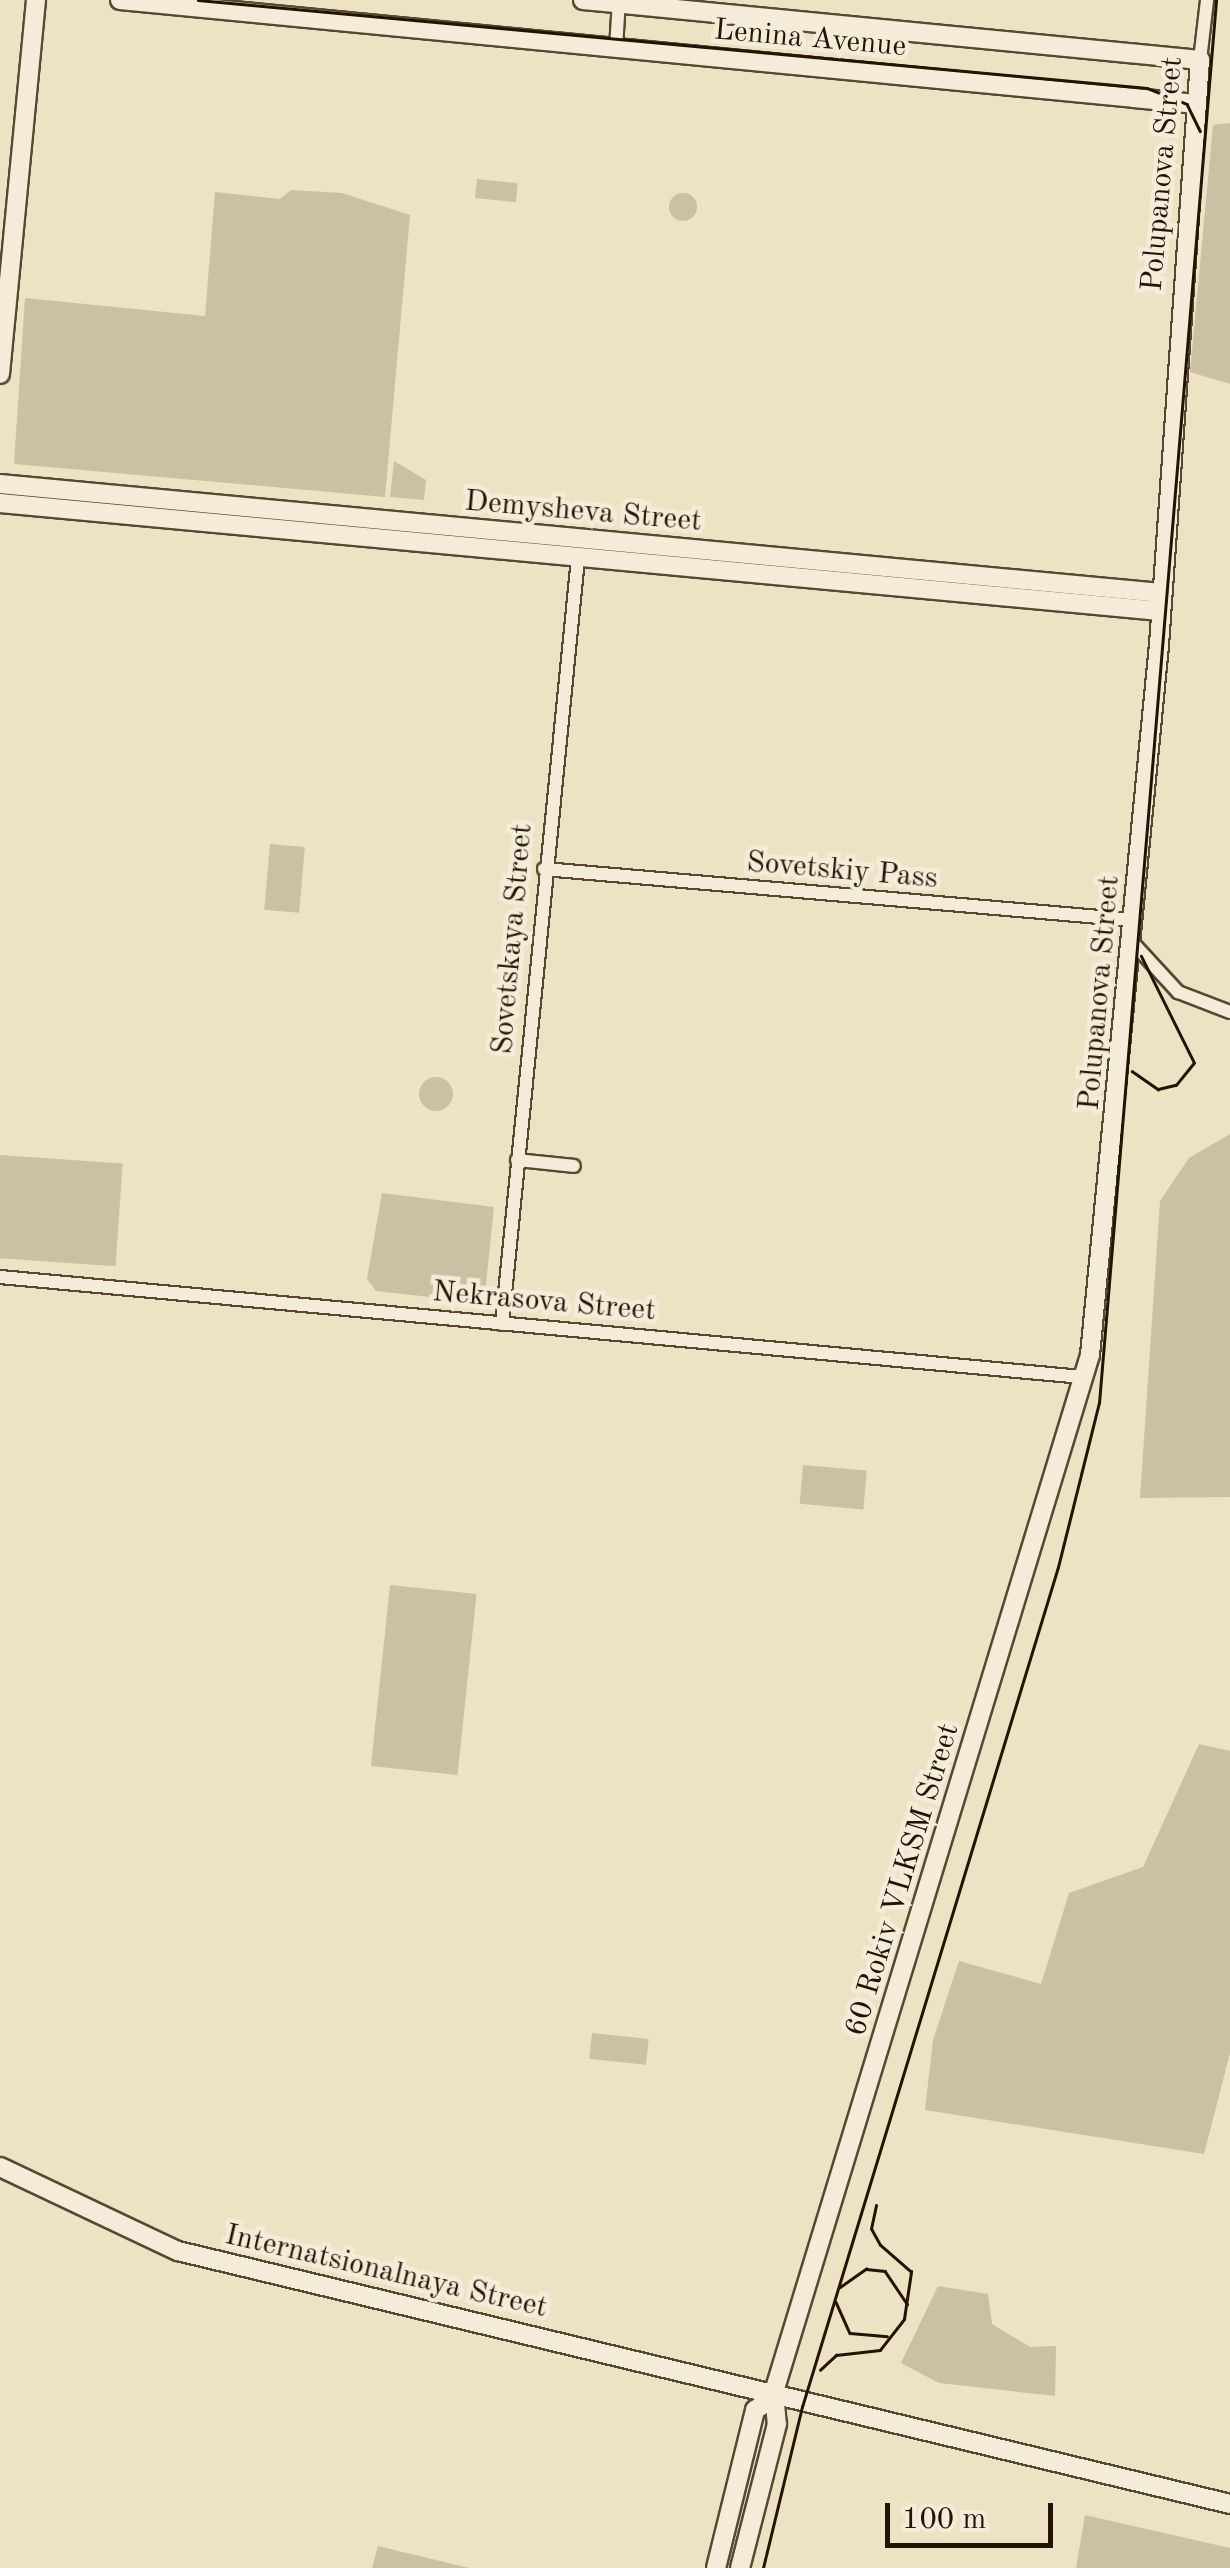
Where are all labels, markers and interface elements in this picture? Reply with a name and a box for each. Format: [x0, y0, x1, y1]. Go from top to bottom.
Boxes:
street label: Lenina Avenue [712, 13, 908, 65]
street label: Polupanova Street [1135, 55, 1191, 293]
street label: Demysheva Street [463, 484, 703, 540]
street label: Sovetskaya Street [485, 822, 541, 1056]
street label: Sovetskiy Pass [745, 845, 939, 897]
street label: Polupanova Street [1072, 874, 1128, 1112]
street label: Nekrasova Street [431, 1274, 657, 1330]
street label: 60 Rokiv VLKSM Street [838, 1719, 968, 2041]
street label: Internatsionalnaya Street [221, 2217, 551, 2327]
scale bar [890, 2483, 1058, 2545]
text: 100 m [902, 2505, 986, 2535]

